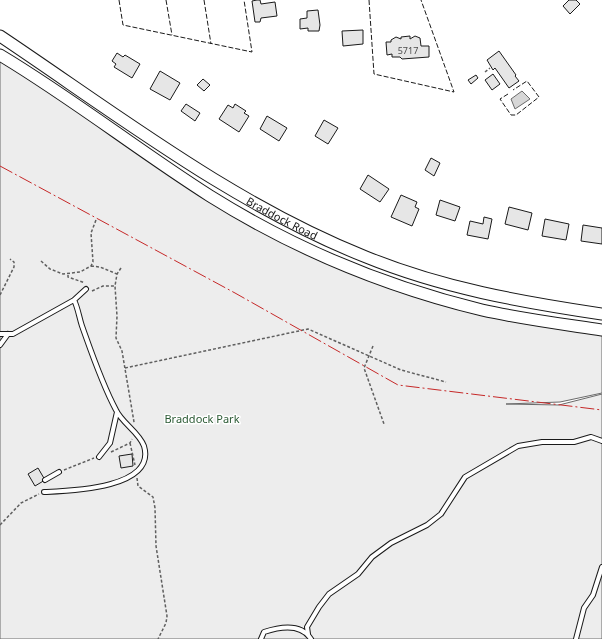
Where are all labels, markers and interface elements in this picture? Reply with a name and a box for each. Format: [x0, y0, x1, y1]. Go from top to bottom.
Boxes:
house number: 5717 [398, 44, 418, 57]
street label: Braddock Road [244, 193, 320, 242]
park label: Braddock Park [164, 411, 240, 426]

